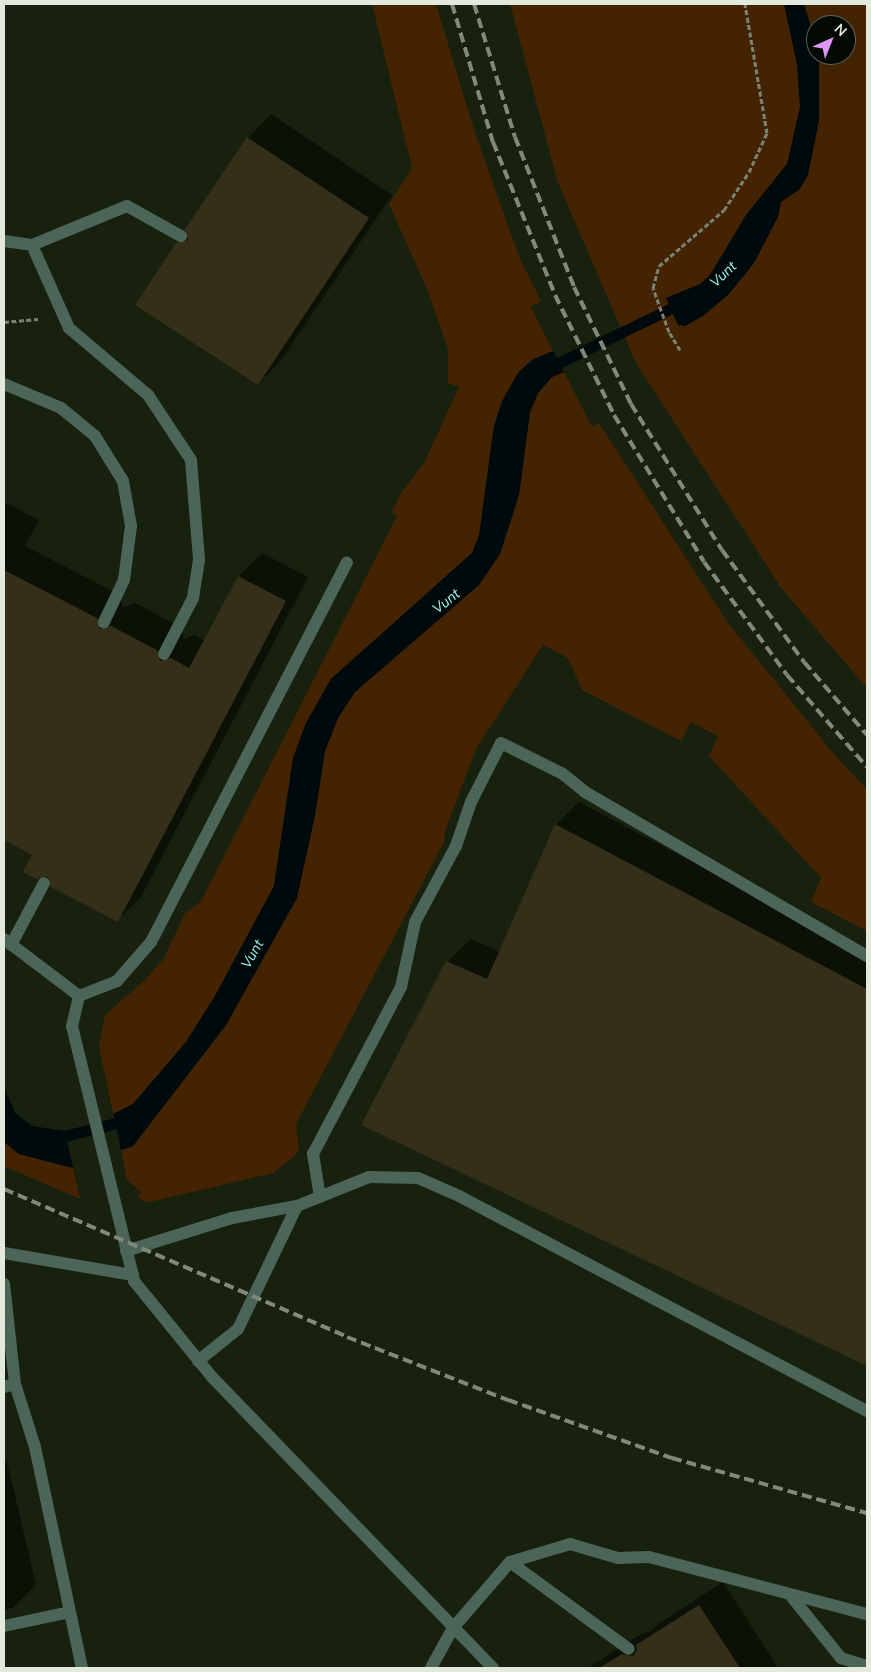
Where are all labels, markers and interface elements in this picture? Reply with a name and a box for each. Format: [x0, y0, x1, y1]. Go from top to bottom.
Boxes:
north arrow [806, 15, 856, 65]
text: N [831, 20, 851, 40]
water label: Vunt [706, 258, 740, 290]
water label: Vunt [429, 585, 463, 617]
water label: Vunt [237, 937, 267, 971]

